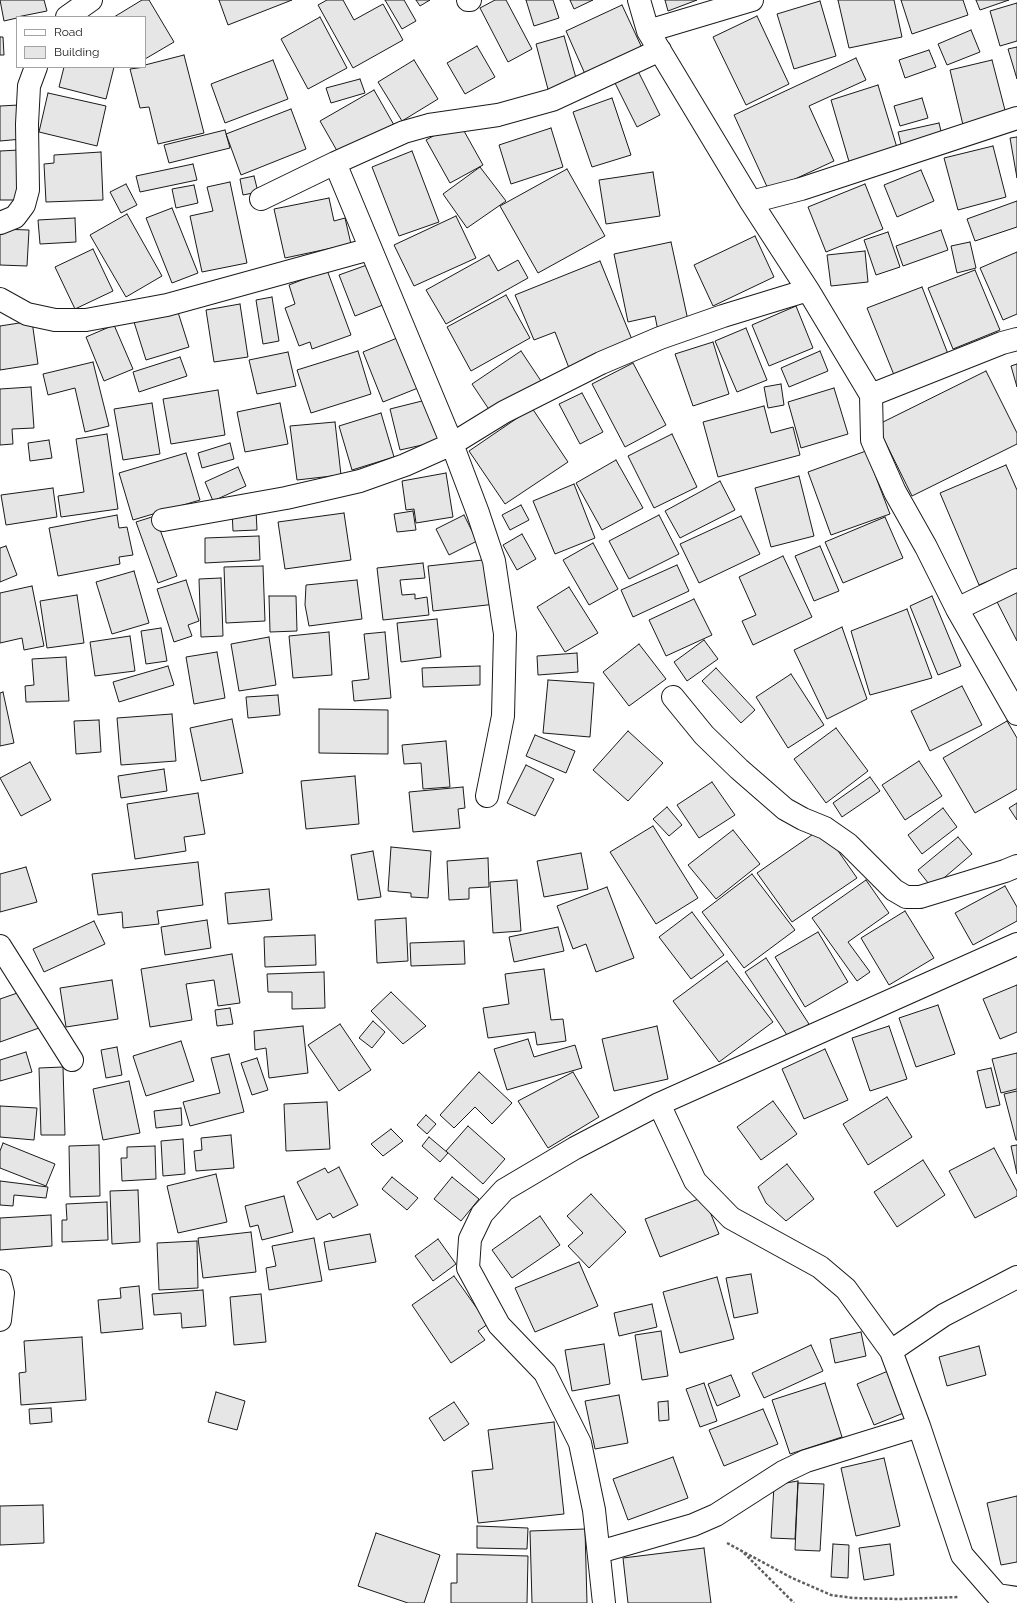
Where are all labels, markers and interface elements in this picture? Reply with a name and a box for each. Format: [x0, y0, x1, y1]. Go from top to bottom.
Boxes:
legend [16, 16, 146, 68]
text: Road [54, 25, 83, 39]
text: Building [54, 45, 100, 59]

